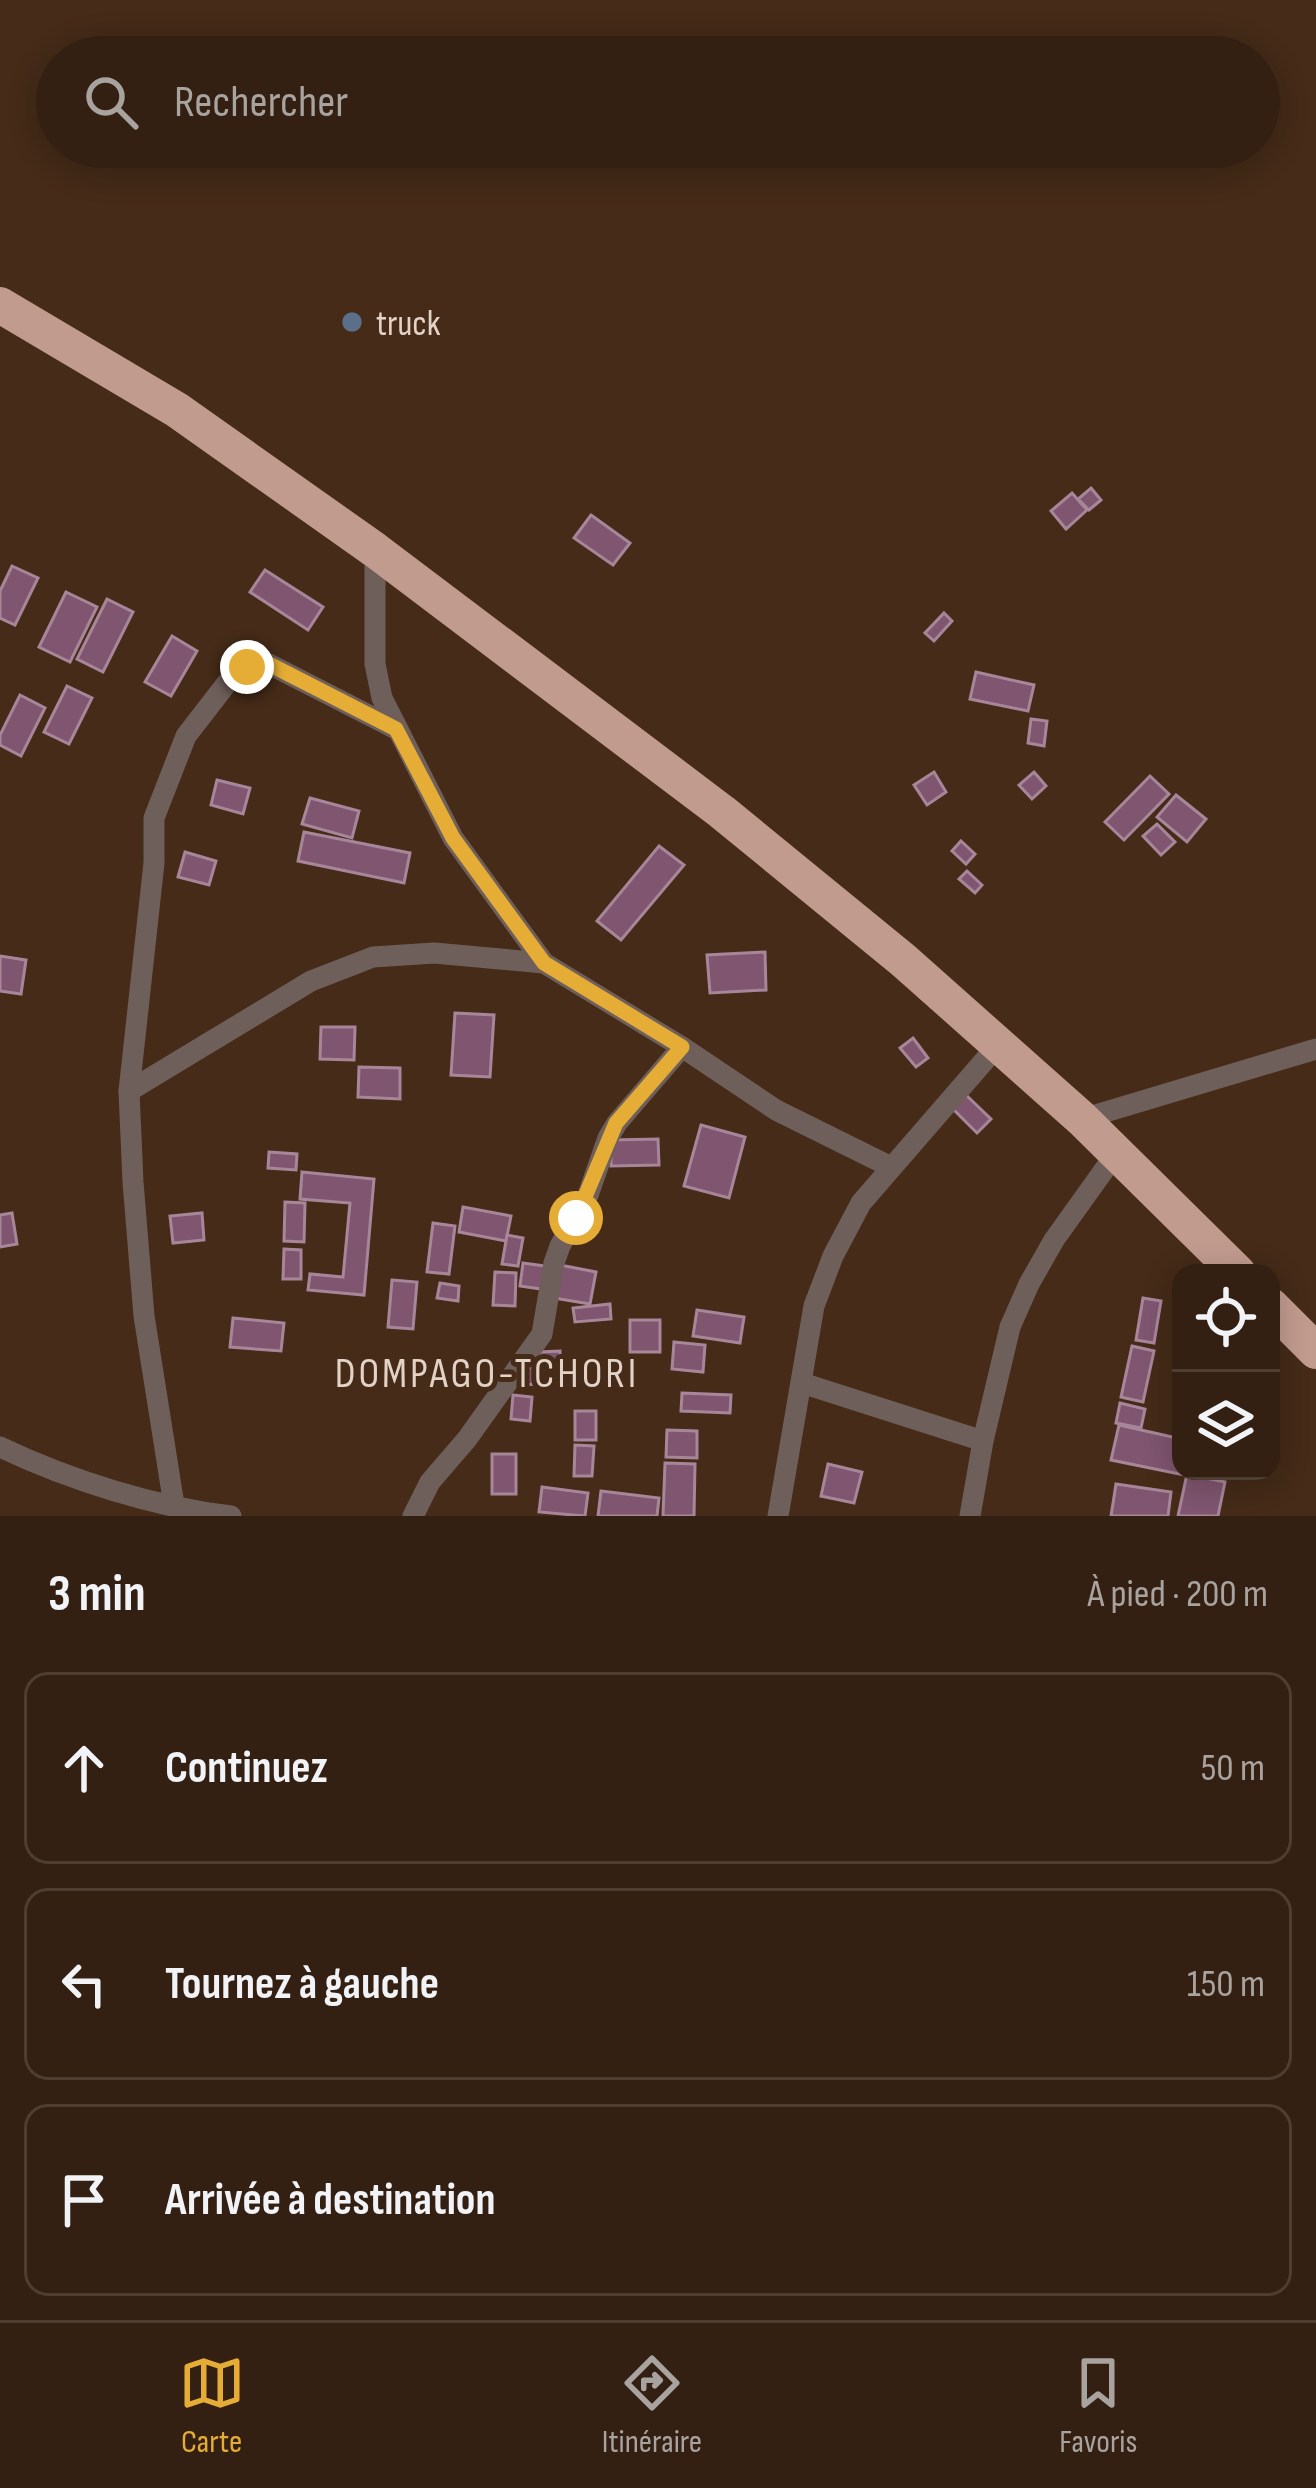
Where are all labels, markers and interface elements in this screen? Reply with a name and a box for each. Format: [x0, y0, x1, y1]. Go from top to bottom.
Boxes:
search box [36, 36, 1280, 168]
icon: search [78, 69, 144, 135]
text: Rechercher [174, 75, 348, 130]
place label: truck [376, 303, 441, 346]
marker: truck [339, 309, 365, 335]
route end [220, 640, 274, 694]
route start [549, 1191, 603, 1245]
map controls [1172, 1264, 1280, 1480]
button: locate [1172, 1264, 1280, 1372]
district label: DOMPAGO-TCHORI [335, 1349, 639, 1400]
button: layers [1172, 1372, 1280, 1480]
text: 3 min [48, 1564, 146, 1625]
text: À pied · 200 m [1088, 1571, 1268, 1618]
icon: ahead [51, 1735, 117, 1801]
text: Continuez [165, 1741, 328, 1796]
text: 50 m [1201, 1745, 1265, 1792]
icon: left [51, 1951, 117, 2017]
text: Tournez à gauche [165, 1957, 439, 2012]
text: 150 m [1187, 1961, 1265, 2008]
icon: arrive [51, 2167, 117, 2233]
text: Arrivée à destination [165, 2173, 495, 2228]
tab: Carte [179, 2350, 245, 2462]
tab: Itinéraire [602, 2350, 702, 2462]
tab: Favoris [1059, 2350, 1137, 2462]

